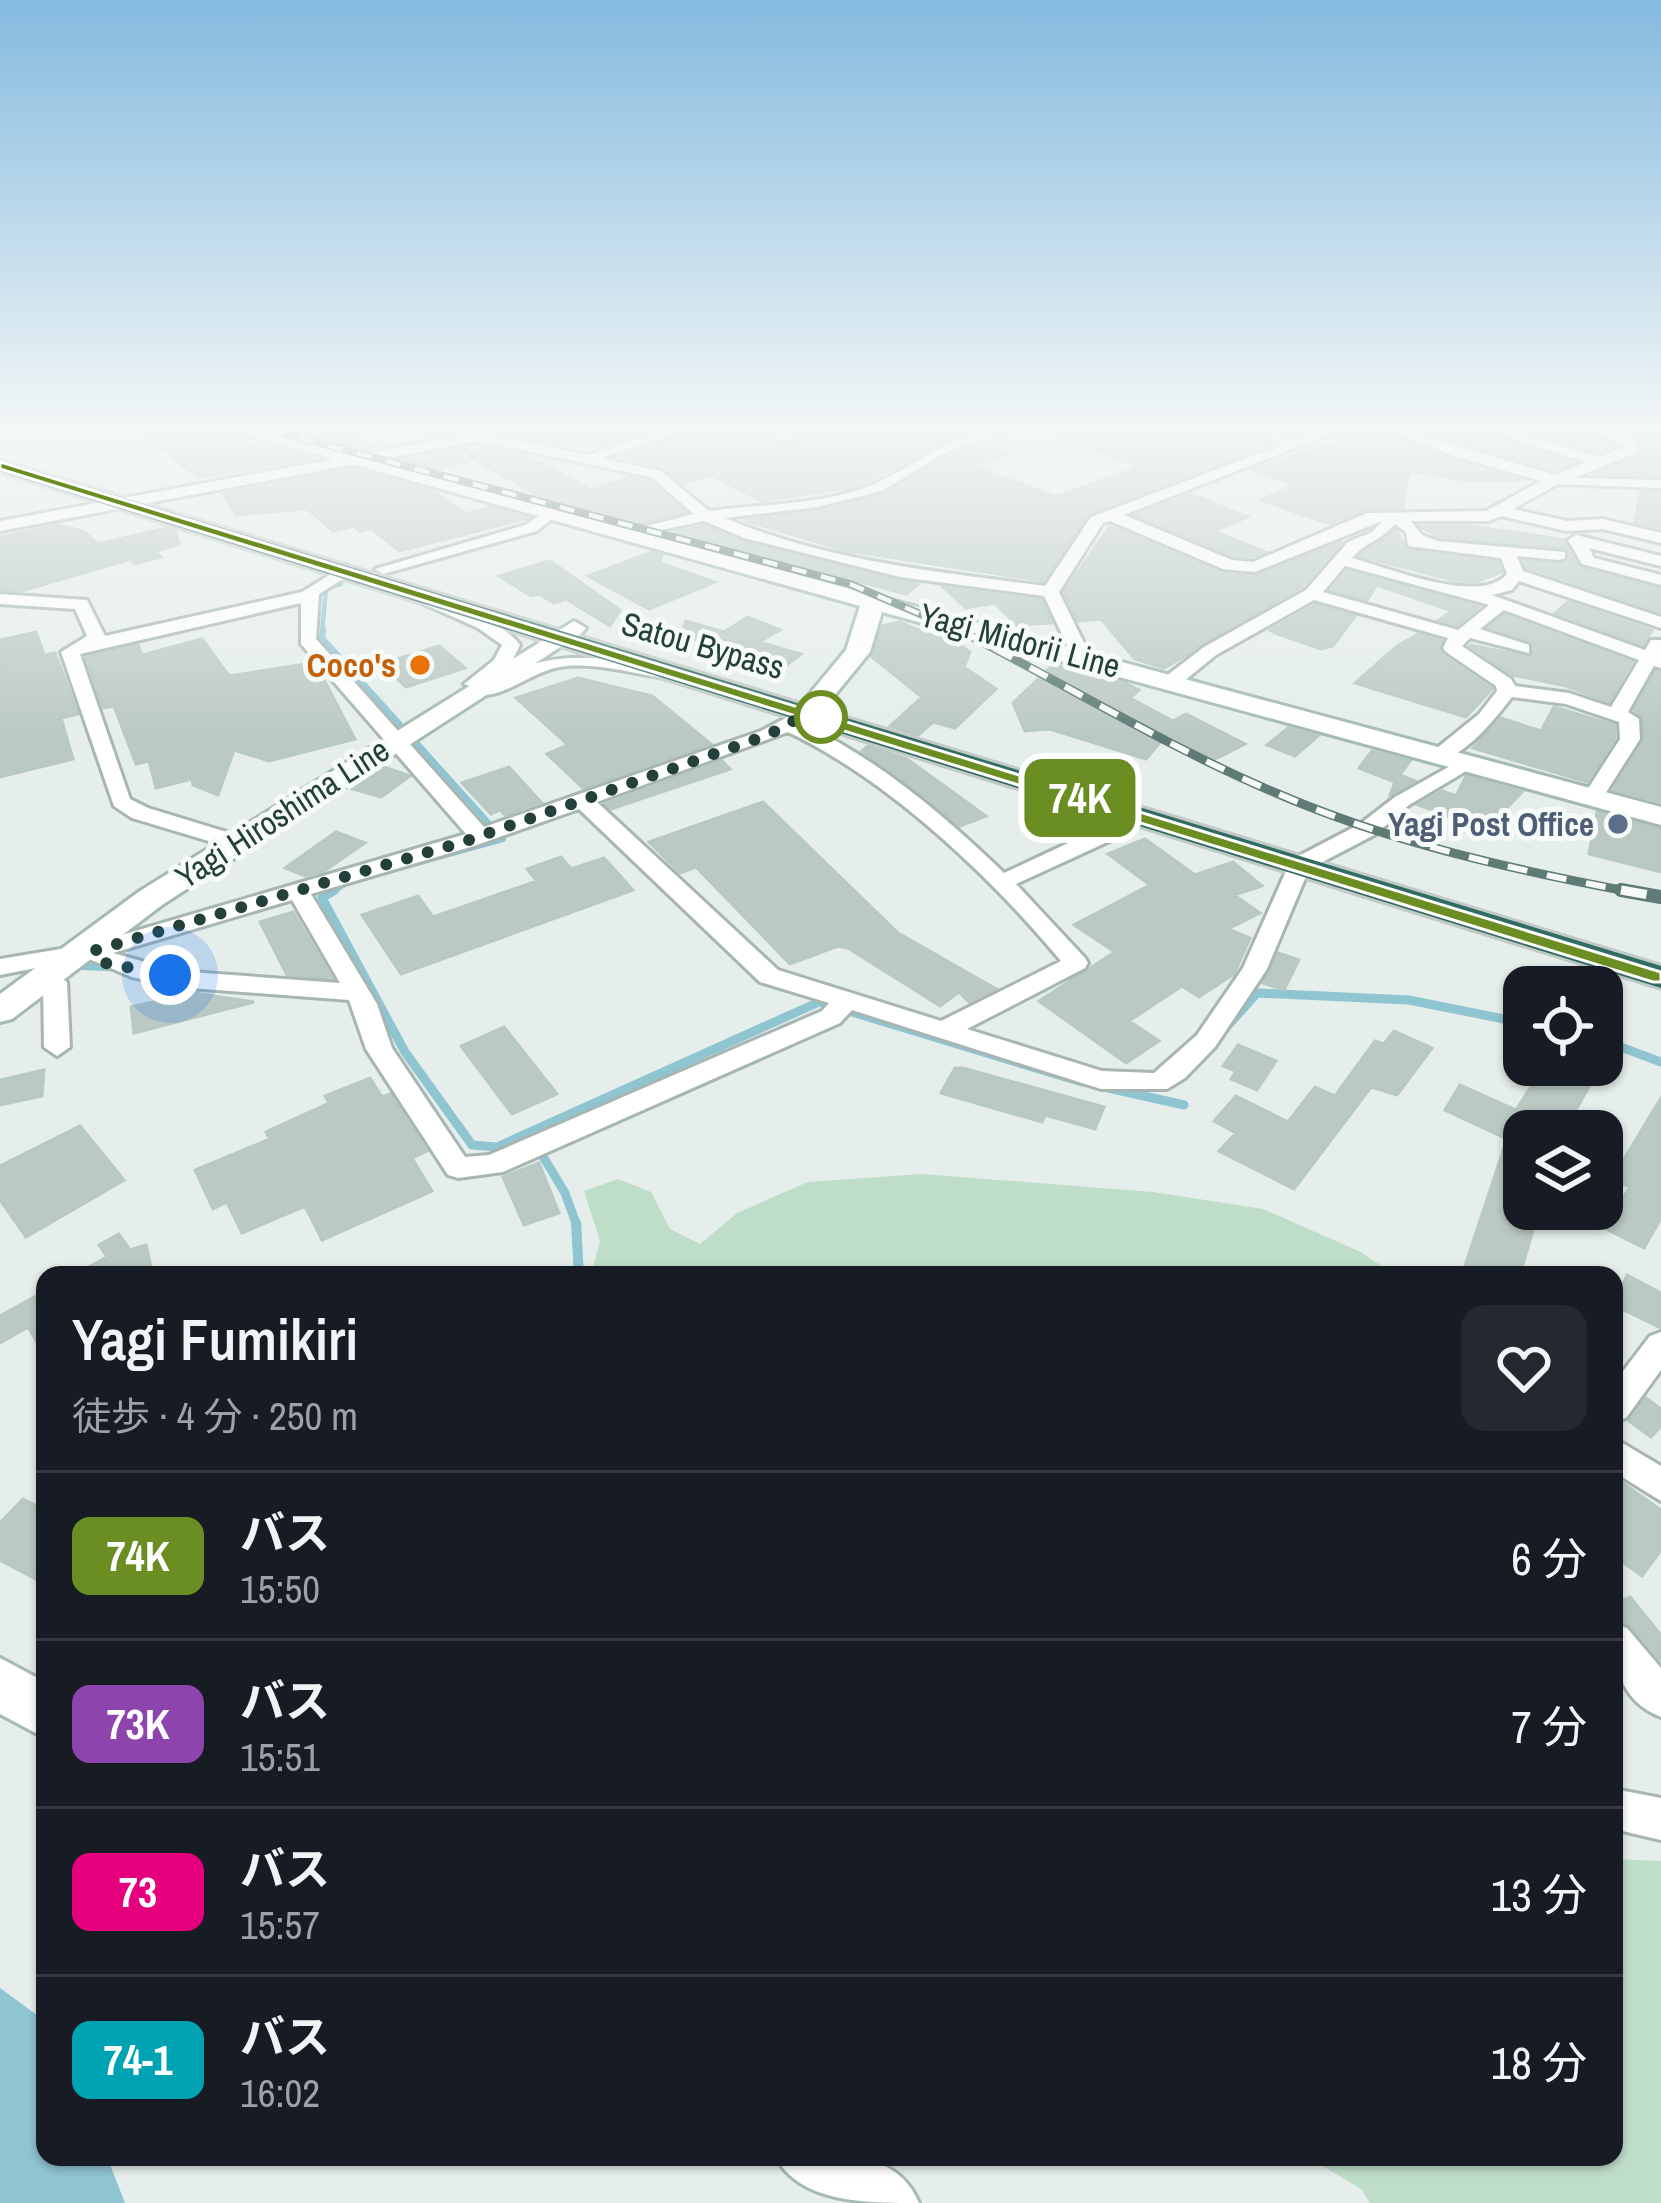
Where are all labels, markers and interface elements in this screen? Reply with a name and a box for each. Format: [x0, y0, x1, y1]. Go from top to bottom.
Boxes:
street label: Yagi Midorii Line [915, 592, 1125, 688]
street label: Satou Bypass [617, 601, 789, 689]
place label: Coco's [307, 643, 396, 687]
marker: Coco's [407, 652, 433, 678]
unlabelled marker [796, 692, 846, 742]
street label: Yagi Hiroshima Line [167, 727, 397, 899]
line badge: 74K [1011, 759, 1149, 837]
text: 74K [1048, 770, 1112, 826]
place label: Yagi Post Office [1388, 802, 1594, 846]
marker: Yagi Post Office [1605, 811, 1631, 837]
your location [140, 945, 200, 1005]
map controls [1503, 966, 1623, 1230]
button: locate [1503, 966, 1623, 1086]
button: layers [1503, 1110, 1623, 1230]
text: Yagi Fumikiri [72, 1301, 358, 1378]
button: heart [1461, 1305, 1587, 1431]
text: 徒歩 · 4 分 · 250 m [72, 1390, 358, 1442]
text: バス [240, 1502, 330, 1563]
text: 74K [106, 1528, 170, 1584]
text: 6 分 [1511, 1528, 1587, 1589]
text: 15:50 [240, 1563, 320, 1615]
text: バス [240, 1670, 330, 1731]
text: 73K [106, 1696, 170, 1752]
text: 7 分 [1511, 1696, 1587, 1757]
text: 15:51 [240, 1731, 320, 1783]
text: バス [240, 1838, 330, 1899]
text: 73 [119, 1864, 157, 1920]
text: 13 分 [1491, 1864, 1587, 1925]
text: 15:57 [240, 1899, 320, 1951]
text: バス [240, 2006, 330, 2067]
text: 74-1 [104, 2032, 172, 2088]
text: 18 分 [1491, 2032, 1587, 2093]
text: 16:02 [240, 2067, 320, 2119]

